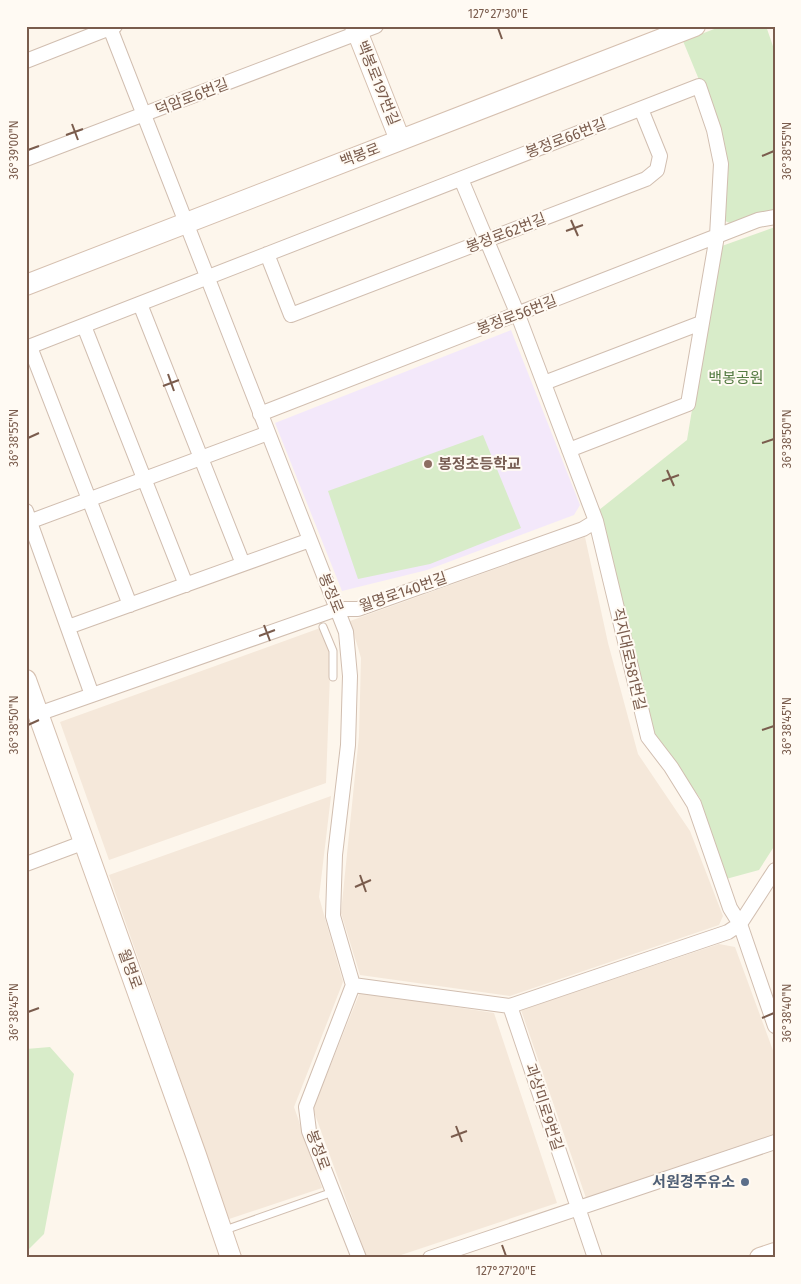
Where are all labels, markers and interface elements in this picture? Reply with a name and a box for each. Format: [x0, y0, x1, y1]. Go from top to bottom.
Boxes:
text: 127°27'30"E [468, 7, 528, 21]
street label: 백봉로197번길 [353, 38, 403, 128]
street label: 덕암로6번길 [153, 75, 231, 119]
street label: 봉정로66번길 [523, 114, 609, 162]
text: 36°39'00"N [7, 120, 21, 180]
text: 36°38'55"N [780, 122, 794, 180]
street label: 백봉로 [337, 139, 383, 171]
street label: 봉정로62번길 [463, 210, 549, 256]
street label: 봉정로56번길 [474, 291, 560, 339]
park label: 백봉공원 [708, 369, 764, 387]
text: 36°38'55"N [7, 409, 21, 467]
text: 36°38'50"N [780, 409, 794, 469]
place label: 봉정초등학교 [438, 455, 521, 473]
marker: 봉정초등학교 [422, 458, 434, 470]
street label: 월명로140번길 [357, 569, 449, 615]
street label: 봉정로 [315, 570, 347, 616]
street label: 직지대로581번길 [608, 606, 650, 712]
text: 36°38'50"N [7, 695, 21, 755]
text: 36°38'45"N [780, 697, 794, 755]
street label: 월명로 [114, 946, 146, 992]
text: 36°38'45"N [7, 983, 21, 1041]
text: 36°38'40"N [780, 983, 794, 1043]
street label: 과상미로9번길 [521, 1061, 567, 1153]
street label: 봉정로 [302, 1127, 334, 1173]
place label: 서원경주유소 [652, 1173, 735, 1191]
marker: 서원경주유소 [739, 1176, 751, 1188]
text: 127°27'20"E [476, 1264, 536, 1278]

